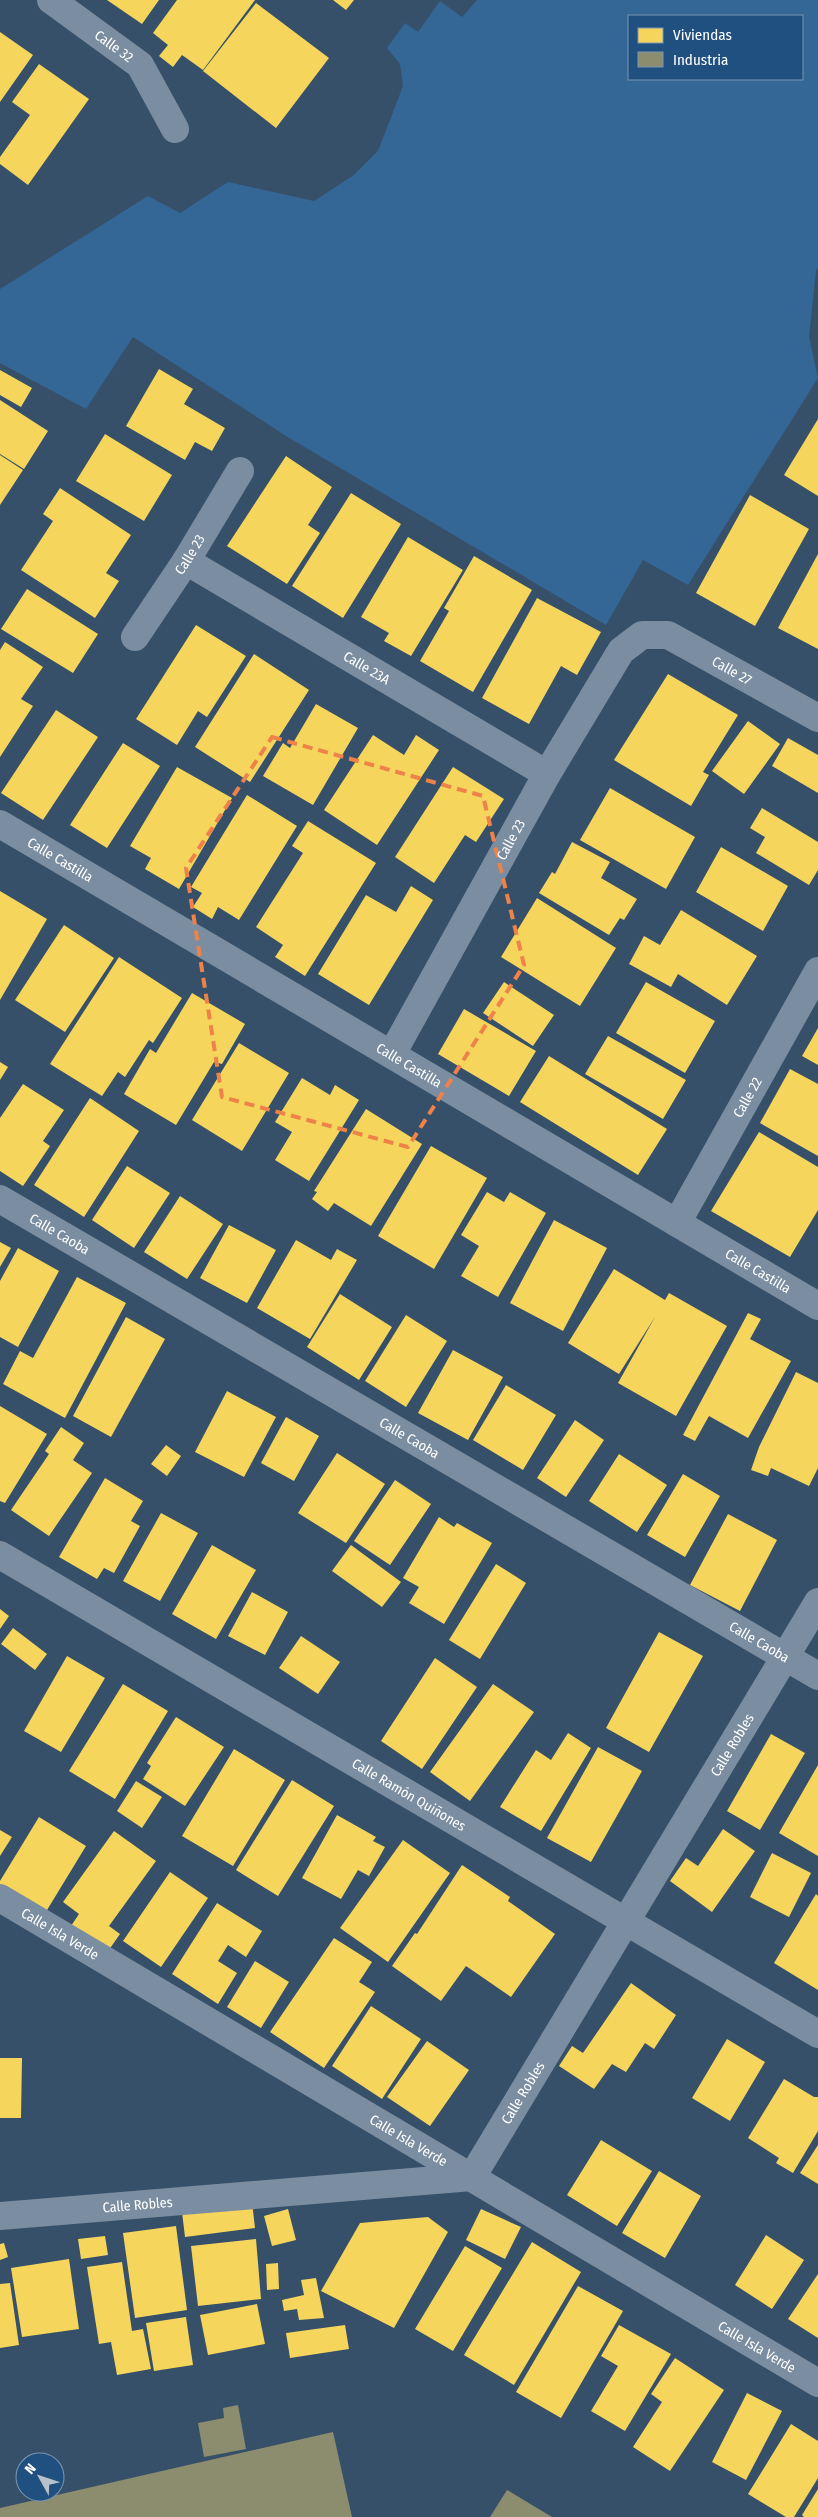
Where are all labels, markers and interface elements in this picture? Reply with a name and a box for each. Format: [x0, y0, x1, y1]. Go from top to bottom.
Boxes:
legend [628, 15, 803, 80]
street label: Calle 32 [91, 26, 137, 66]
text: Viviendas [673, 26, 732, 44]
text: Industria [673, 51, 728, 69]
street label: Calle 23 [171, 531, 208, 578]
street label: Calle 23A [341, 647, 394, 688]
street label: Calle 27 [709, 652, 755, 688]
street label: Calle 23 [493, 816, 529, 863]
street label: Calle Castilla [24, 834, 96, 886]
street label: Calle Castilla [373, 1039, 445, 1091]
street label: Calle 22 [729, 1074, 765, 1121]
street label: Calle Caoba [27, 1210, 93, 1258]
street label: Calle Castilla [722, 1245, 794, 1297]
street label: Calle Caoba [376, 1414, 443, 1462]
street label: Calle Caoba [726, 1618, 793, 1666]
street label: Calle Robles [707, 1710, 757, 1779]
street label: Calle Ramón Quiñones [349, 1755, 469, 1835]
street label: Calle Isla Verde [18, 1904, 102, 1963]
street label: Calle Robles [497, 2058, 548, 2127]
street label: Calle Isla Verde [367, 2111, 451, 2170]
street label: Calle Robles [102, 2193, 173, 2216]
street label: Calle Isla Verde [715, 2317, 799, 2376]
north arrow [15, 2452, 65, 2502]
text: N [21, 2460, 40, 2478]

